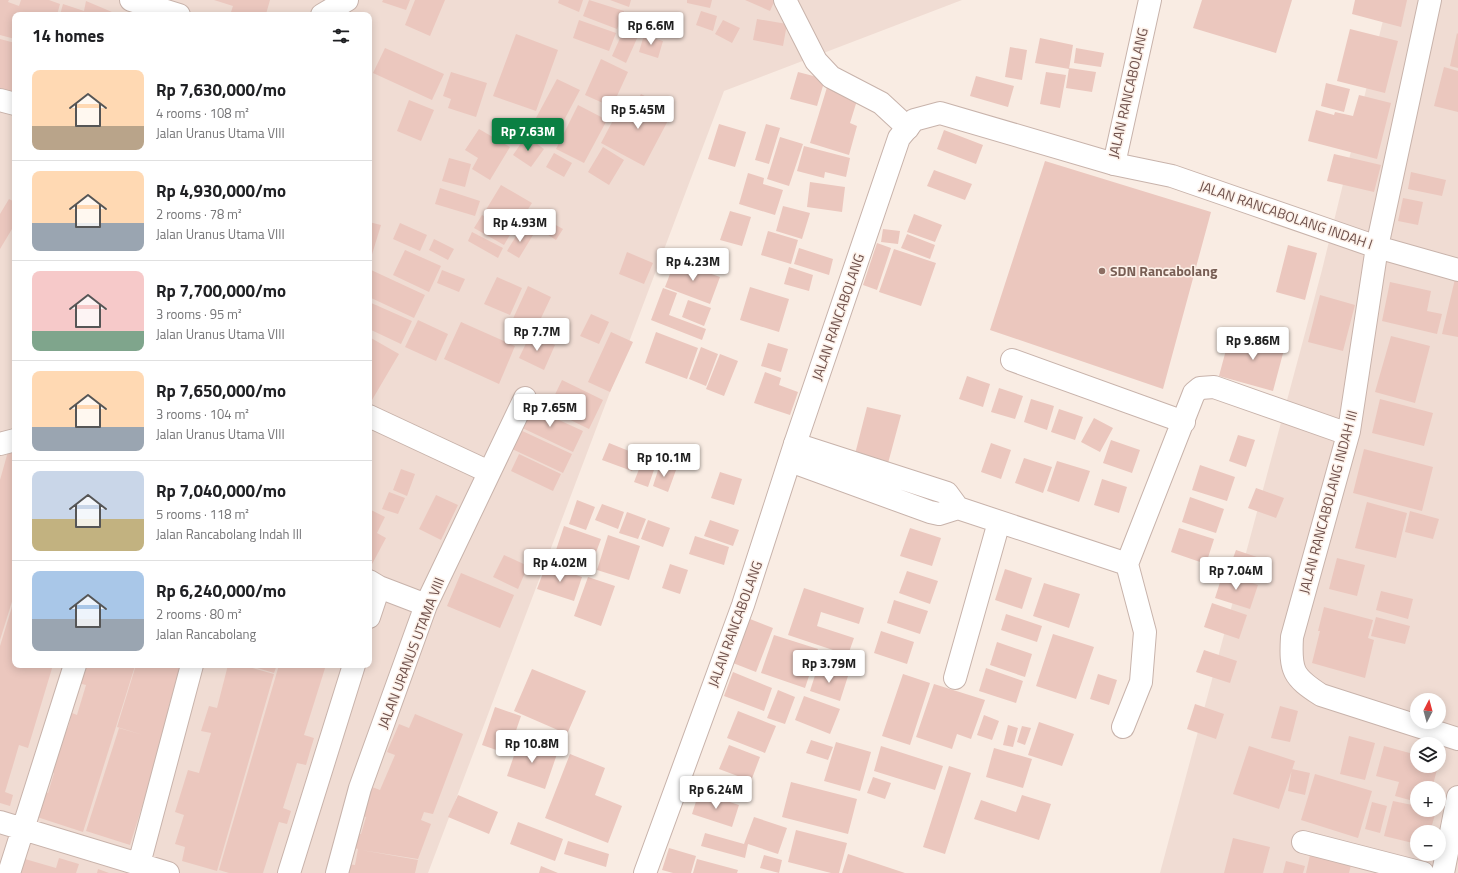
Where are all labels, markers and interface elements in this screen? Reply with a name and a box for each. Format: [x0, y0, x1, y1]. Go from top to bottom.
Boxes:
pin: Rp 6.6M [614, 12, 688, 46]
text: Rp 6.6M [627, 15, 675, 35]
text: 14 homes [32, 23, 104, 49]
icon: filters [330, 25, 352, 47]
street label: JALAN RANCABOLANG [1102, 26, 1153, 160]
text: Rp 7,630,000/mo [156, 77, 286, 103]
icon: home [64, 86, 112, 134]
pin: Rp 5.45M [597, 96, 679, 130]
text: Rp 5.45M [611, 99, 665, 119]
text: 4 rooms · 108 m² [156, 103, 249, 123]
pin: Rp 7.63M [487, 118, 569, 152]
text: Rp 7.63M [501, 121, 555, 141]
text: Jalan Uranus Utama VIII [156, 123, 285, 143]
street label: JALAN RANCABOLANG INDAH I [1197, 175, 1376, 254]
text: Rp 4,930,000/mo [156, 178, 286, 204]
icon: home [64, 187, 112, 235]
text: 2 rooms · 78 m² [156, 204, 242, 224]
pin: Rp 4.93M [479, 209, 561, 243]
text: Rp 4.93M [493, 212, 547, 232]
text: Jalan Uranus Utama VIII [156, 224, 285, 244]
pin: Rp 4.23M [652, 248, 734, 282]
street label: JALAN RANCABOLANG [806, 250, 869, 383]
text: Rp 4.23M [666, 251, 720, 271]
place label: SDN Rancabolang [1110, 260, 1218, 281]
marker: SDN Rancabolang [1097, 266, 1107, 276]
text: Rp 7,700,000/mo [156, 278, 286, 304]
icon: home [64, 287, 112, 335]
text: 3 rooms · 95 m² [156, 304, 242, 324]
pin: Rp 7.7M [500, 318, 574, 352]
text: Rp 7.7M [513, 321, 561, 341]
text: Jalan Uranus Utama VIII [156, 324, 285, 344]
pin: Rp 9.86M [1212, 327, 1294, 361]
text: Rp 9.86M [1226, 330, 1280, 350]
text: Rp 7,650,000/mo [156, 378, 286, 404]
icon: home [64, 387, 112, 435]
pin: Rp 7.65M [509, 394, 591, 428]
text: Rp 7.65M [523, 397, 577, 417]
text: 3 rooms · 104 m² [156, 404, 249, 424]
street label: JALAN RANCABOLANG INDAH III [1293, 408, 1362, 596]
text: Jalan Uranus Utama VIII [156, 424, 285, 444]
pin: Rp 10.1M [623, 444, 705, 478]
text: Rp 10.1M [637, 447, 691, 467]
text: Rp 7,040,000/mo [156, 478, 286, 504]
icon: home [64, 487, 112, 535]
text: 5 rooms · 118 m² [156, 504, 249, 524]
text: Jalan Rancabolang Indah III [156, 524, 302, 544]
pin: Rp 4.02M [519, 549, 601, 583]
text: Rp 4.02M [533, 552, 587, 572]
pin: Rp 7.04M [1195, 557, 1277, 591]
street label: JALAN RANCABOLANG [702, 558, 767, 690]
text: Rp 7.04M [1209, 560, 1263, 580]
street label: JALAN URANUS UTAMA VIII [372, 574, 449, 732]
text: Rp 6,240,000/mo [156, 578, 286, 604]
icon: home [64, 587, 112, 635]
text: 2 rooms · 80 m² [156, 604, 242, 624]
text: Jalan Rancabolang [156, 624, 256, 644]
pin: Rp 3.79M [788, 650, 870, 684]
text: Rp 3.79M [802, 653, 856, 673]
north arrow [1410, 693, 1446, 729]
map controls [1410, 693, 1446, 861]
pin: Rp 10.8M [491, 730, 573, 764]
text: Rp 10.8M [505, 733, 559, 753]
button: layers [1410, 737, 1446, 773]
pin: Rp 6.24M [675, 776, 757, 810]
text: Rp 6.24M [689, 779, 743, 799]
button: + [1410, 781, 1446, 817]
button: − [1410, 825, 1446, 861]

